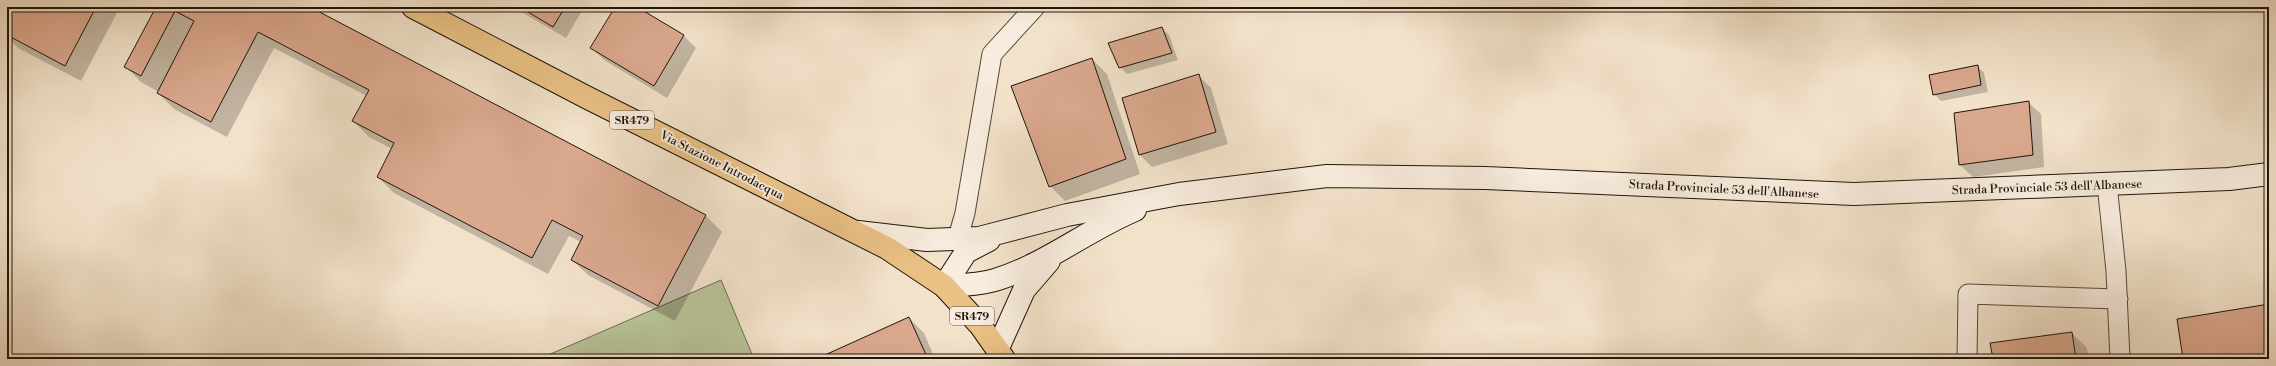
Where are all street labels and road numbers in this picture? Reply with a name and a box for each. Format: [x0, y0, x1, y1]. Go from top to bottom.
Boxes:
road number: SR479 [610, 111, 654, 129]
street label: Via Stazione Introdacqua [656, 127, 787, 204]
street label: Strada Provinciale 53 dell'Albanese [1629, 177, 1819, 202]
street label: Strada Provinciale 53 dell'Albanese [1952, 177, 2142, 198]
road number: SR479 [950, 307, 994, 325]

